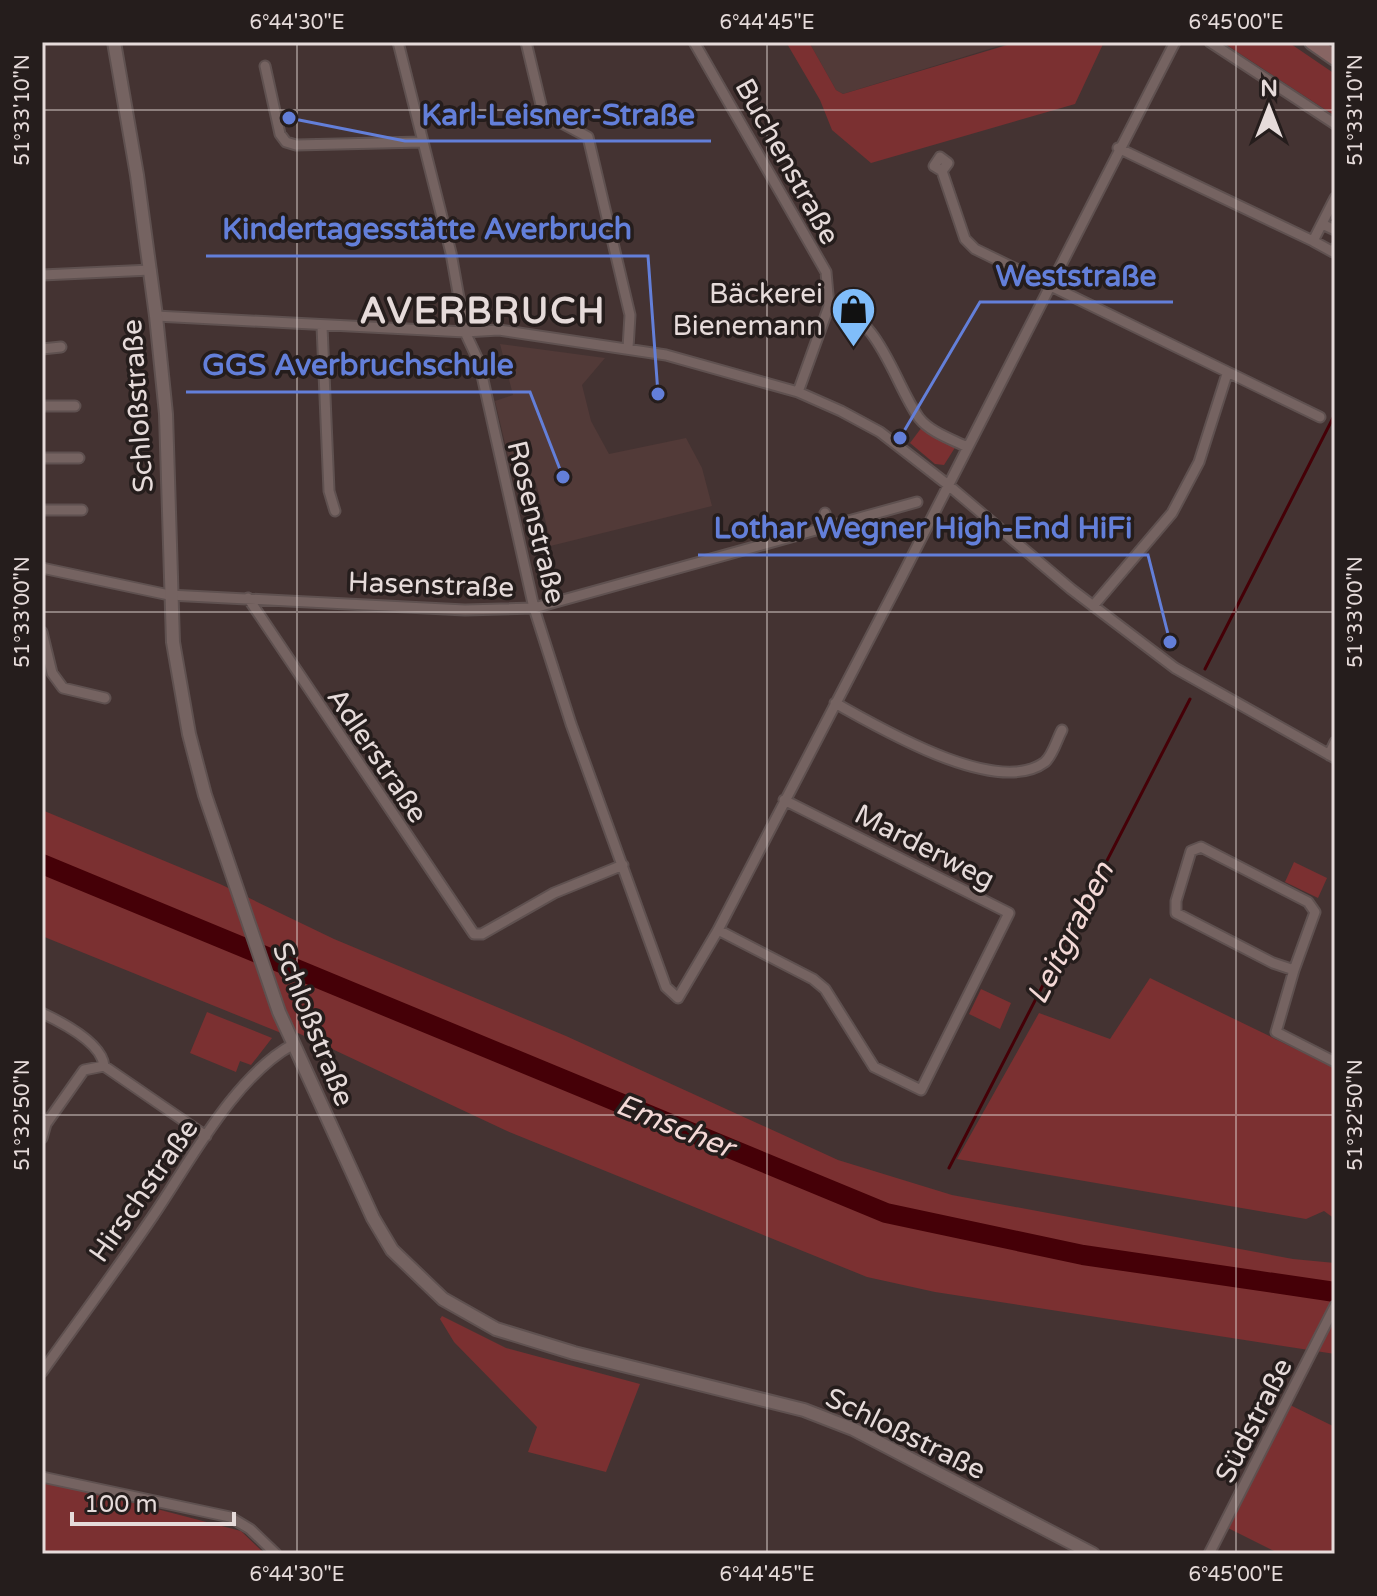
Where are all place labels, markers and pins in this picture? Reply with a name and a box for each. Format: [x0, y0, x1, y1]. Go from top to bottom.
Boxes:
callout: Karl-Leisner-Straße [405, 87, 711, 141]
callout: Kindertagesstätte Averbruch [206, 202, 648, 256]
callout: Weststraße [980, 248, 1173, 302]
place label: Bäckerei Bienemann [673, 277, 823, 343]
shop icon: Bäckerei Bienemann [830, 285, 878, 348]
callout: GGS Averbruchschule [186, 338, 530, 392]
callout: Lothar Wegner High-End HiFi [698, 501, 1148, 555]

